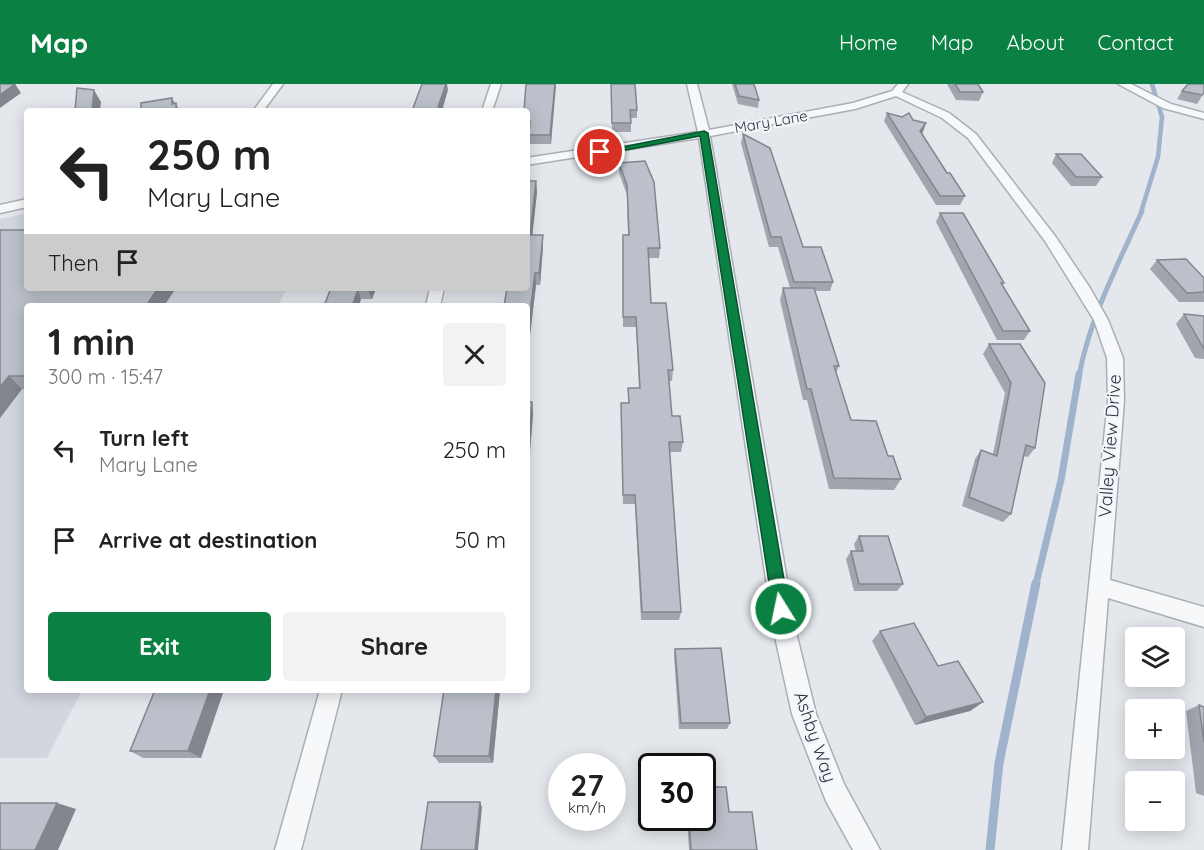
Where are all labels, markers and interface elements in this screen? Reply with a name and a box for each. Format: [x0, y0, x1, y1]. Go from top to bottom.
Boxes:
text: Map [30, 25, 88, 60]
text: Home [839, 29, 898, 55]
text: Map [931, 29, 974, 55]
text: About [1007, 29, 1065, 55]
text: Contact [1098, 29, 1174, 55]
street label: Mary Lane [733, 106, 809, 137]
pin [574, 126, 625, 177]
text: 250 m [147, 128, 271, 181]
icon: left [48, 132, 126, 210]
icon: arrive [583, 135, 616, 168]
text: Mary Lane [147, 180, 280, 214]
icon: arrive [111, 246, 144, 279]
text: Then [48, 249, 99, 277]
text: 1 min [48, 319, 135, 364]
button: close [443, 323, 506, 386]
text: 300 m · 15:47 [48, 364, 163, 389]
street label: Valley View Drive [1093, 373, 1126, 518]
text: Turn left [99, 424, 189, 452]
icon: left [48, 434, 81, 467]
text: 250 m [443, 436, 506, 464]
text: Mary Lane [99, 452, 198, 477]
icon: arrive [48, 524, 81, 557]
text: Arrive at destination [99, 526, 317, 554]
text: 50 m [455, 526, 506, 554]
position arrow [749, 577, 813, 641]
button: Exit [48, 612, 271, 681]
button: Share [283, 612, 506, 681]
map controls [1125, 627, 1185, 831]
button: layers [1125, 627, 1185, 687]
street label: Ashby Way [789, 688, 842, 785]
button: + [1125, 699, 1185, 759]
speed limit sign: 30 [638, 753, 716, 831]
text: 27 [570, 766, 604, 804]
button: − [1125, 771, 1185, 831]
text: km/h [568, 798, 606, 817]

